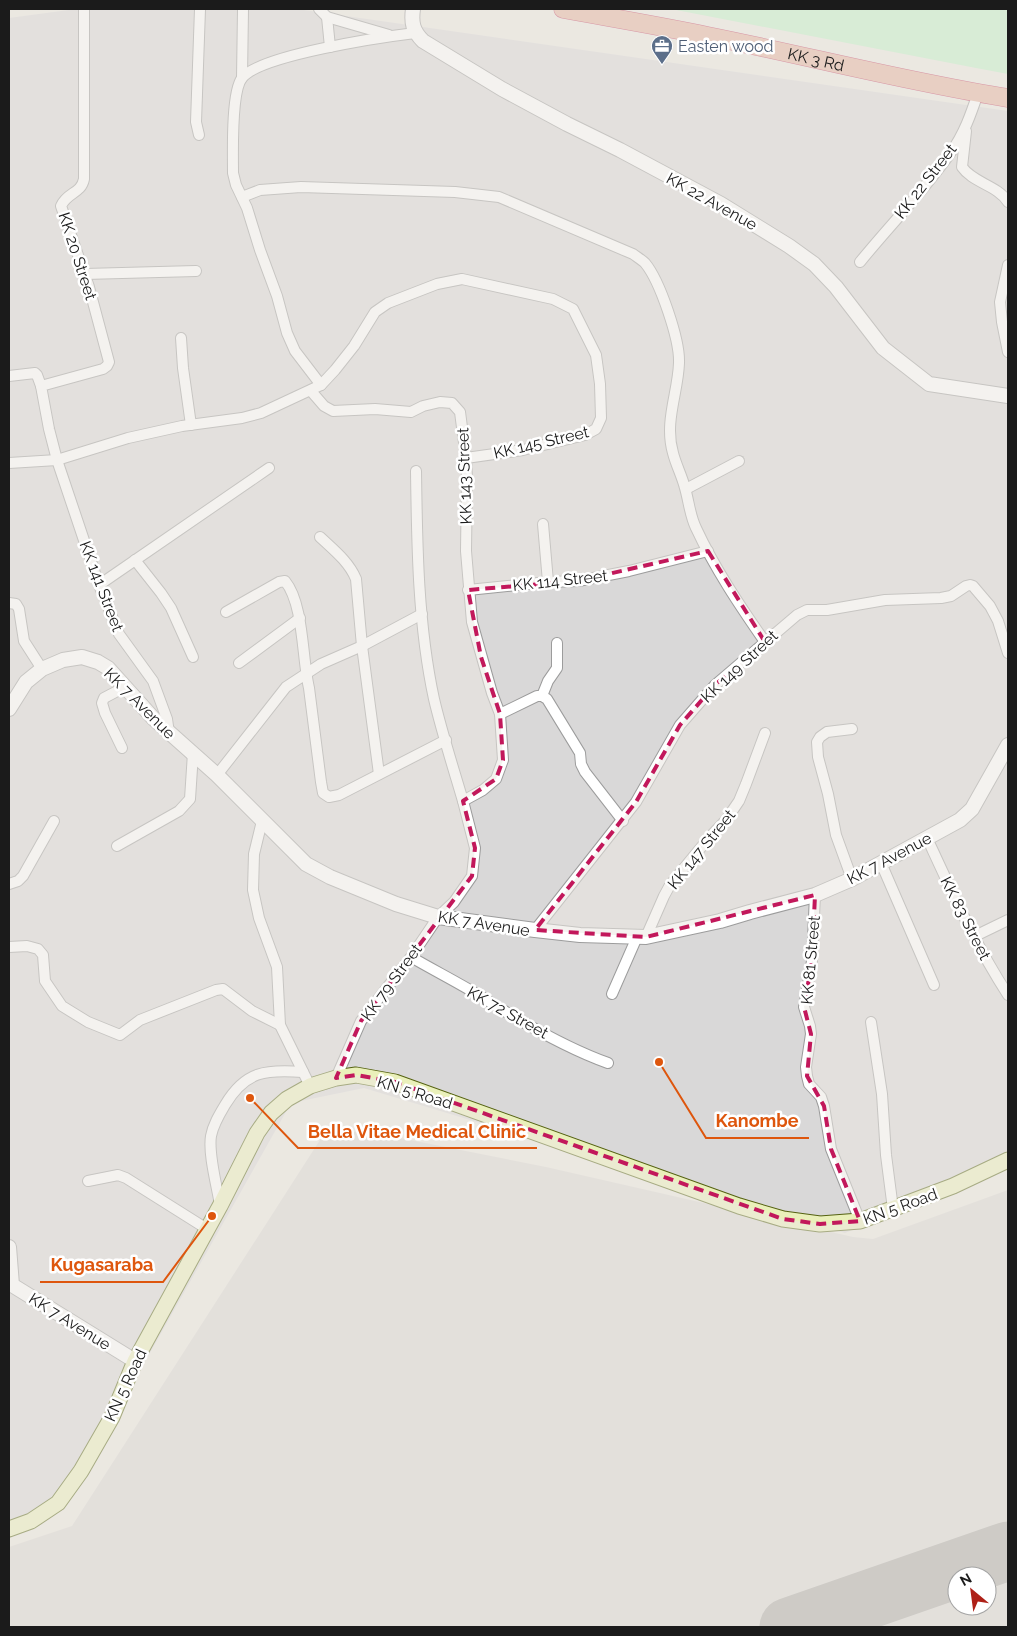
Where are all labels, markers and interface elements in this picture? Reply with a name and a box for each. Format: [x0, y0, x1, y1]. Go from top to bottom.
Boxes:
office icon: Easten wood [650, 34, 674, 65]
place label: Easten wood [678, 37, 773, 56]
street label: KK 3 Rd [786, 44, 846, 75]
street label: KK 22 Street [890, 140, 961, 222]
street label: KK 22 Avenue [663, 169, 760, 234]
street label: KK 20 Street [54, 210, 101, 303]
street label: KK 145 Street [492, 422, 591, 463]
street label: KK 143 Street [453, 427, 476, 525]
street label: KK 141 Street [76, 538, 128, 635]
street label: KK 114 Street [512, 566, 609, 595]
street label: KK 149 Street [697, 626, 782, 707]
street label: KK 7 Avenue [100, 664, 179, 743]
street label: KK 147 Street [663, 805, 740, 893]
street label: KK 7 Avenue [844, 828, 935, 889]
street label: KK 83 Street [936, 873, 995, 964]
street label: KK 7 Avenue [437, 907, 531, 940]
street label: KK 81 Street [797, 914, 824, 1005]
street label: KK 79 Street [357, 939, 426, 1025]
street label: KK 72 Street [464, 982, 552, 1043]
street label: KN 5 Road [375, 1072, 455, 1113]
callout: Kanombe [706, 1105, 809, 1138]
text: Kanombe [715, 1110, 799, 1131]
callout: Bella Vitae Medical Clinic [298, 1115, 537, 1148]
text: Bella Vitae Medical Clinic [308, 1121, 526, 1142]
street label: KN 5 Road [860, 1184, 940, 1229]
callout: Kugasaraba [40, 1249, 163, 1282]
text: Kugasaraba [51, 1254, 153, 1275]
street label: KK 7 Avenue [25, 1289, 114, 1354]
street label: KN 5 Road [100, 1346, 151, 1425]
north arrow [947, 1566, 997, 1616]
text: N [957, 1570, 974, 1589]

